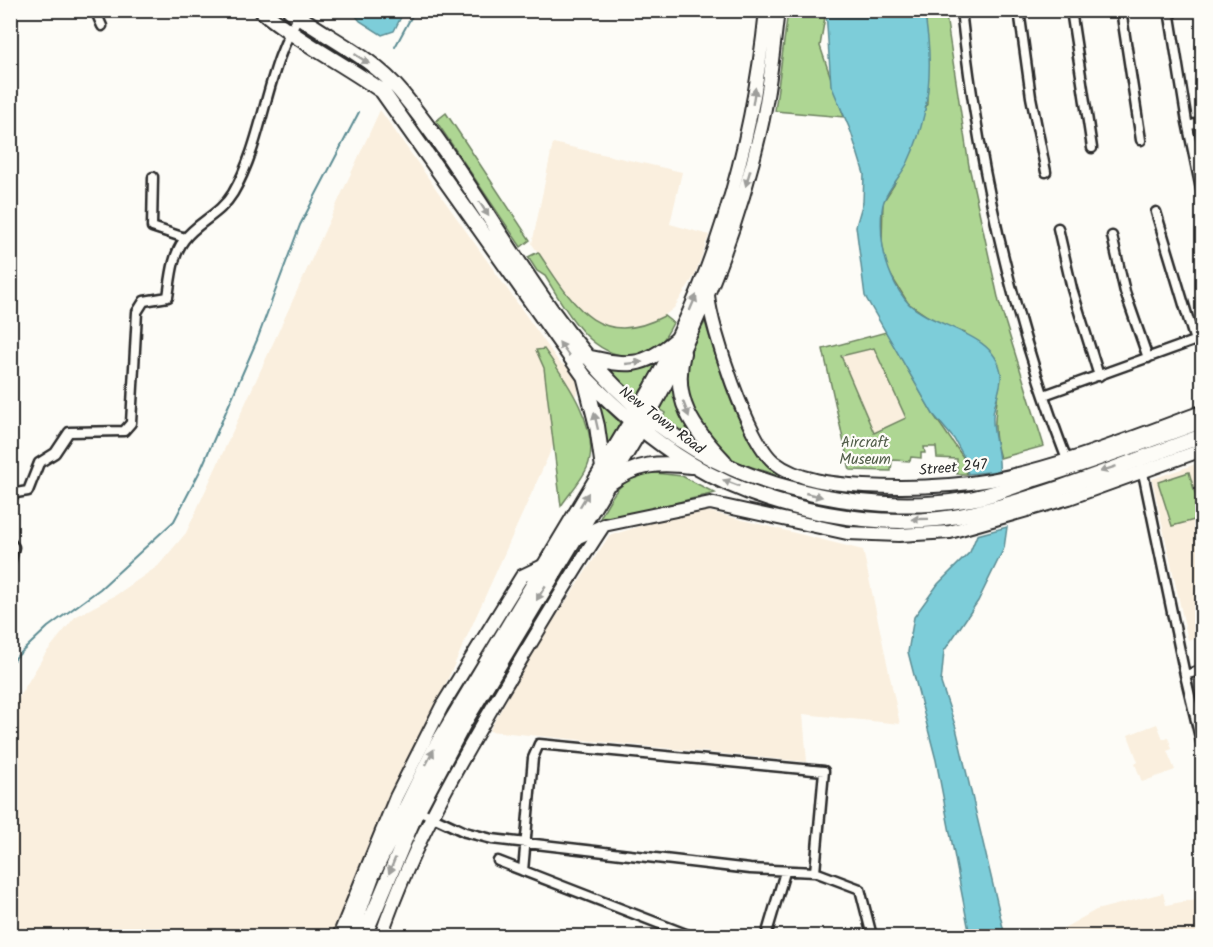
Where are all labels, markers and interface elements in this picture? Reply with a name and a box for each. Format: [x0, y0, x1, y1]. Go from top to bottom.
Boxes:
one-way arrow [353, 53, 369, 65]
one-way arrow [750, 86, 759, 105]
one-way arrow [743, 169, 752, 187]
one-way arrow [478, 201, 489, 217]
one-way arrow [688, 293, 698, 311]
one-way arrow [559, 342, 571, 357]
one-way arrow [625, 358, 644, 368]
street label: New Town Road [613, 381, 710, 461]
one-way arrow [682, 400, 692, 418]
one-way arrow [590, 412, 600, 431]
park label: Aircraft Museum [839, 431, 891, 472]
street label: Street 247 [918, 453, 989, 483]
one-way arrow [1099, 465, 1117, 475]
one-way arrow [722, 477, 740, 487]
one-way arrow [804, 490, 823, 500]
one-way arrow [579, 492, 590, 508]
one-way arrow [911, 514, 930, 524]
one-way arrow [536, 585, 546, 602]
one-way arrow [425, 748, 435, 765]
one-way arrow [387, 858, 397, 876]

